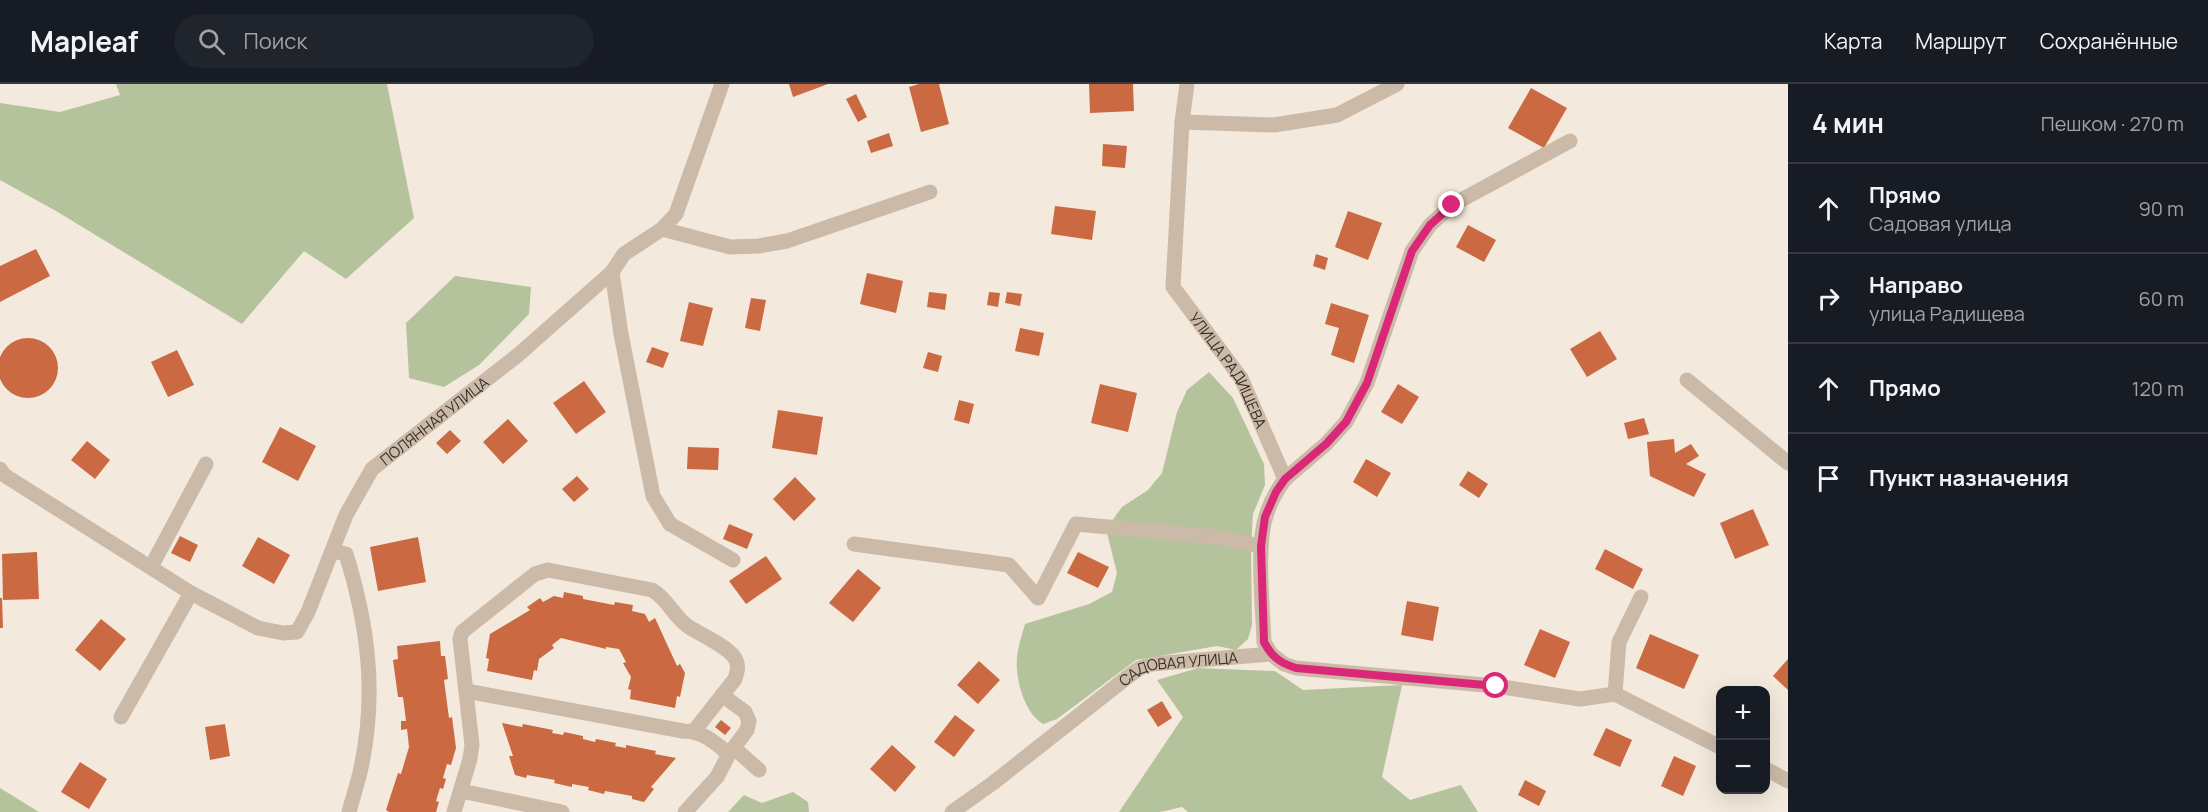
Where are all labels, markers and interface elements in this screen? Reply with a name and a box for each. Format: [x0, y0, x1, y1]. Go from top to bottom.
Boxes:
search box [174, 14, 594, 68]
text: Mapleaf [30, 22, 138, 60]
icon: search [195, 25, 228, 58]
text: Поиск [243, 26, 307, 56]
text: Карта [1824, 27, 1882, 55]
text: Маршрут [1915, 27, 2007, 55]
text: Сохранённые [2040, 27, 2178, 55]
text: 4 мин [1812, 105, 1884, 141]
text: Пешком · 270 m [2041, 110, 2184, 137]
text: Прямо [1869, 180, 1941, 210]
route end [1438, 191, 1464, 217]
icon: ahead [1812, 192, 1845, 225]
text: 90 m [2138, 195, 2184, 222]
text: Садовая улица [1869, 210, 2012, 237]
text: Направо [1869, 270, 1963, 300]
icon: right [1812, 282, 1845, 315]
text: 60 m [2138, 285, 2184, 312]
text: улица Радищева [1869, 300, 2025, 327]
street label: УЛИЦА РАДИЩЕВА [1185, 308, 1272, 432]
street label: ПОЛЯННАЯ УЛИЦА [375, 371, 493, 470]
icon: ahead [1812, 372, 1845, 405]
text: Прямо [1869, 373, 1941, 403]
text: 120 m [2132, 375, 2184, 402]
icon: arrive [1812, 462, 1845, 495]
text: Пункт назначения [1869, 463, 2069, 493]
street label: САДОВАЯ УЛИЦА [1114, 646, 1239, 691]
route start [1482, 672, 1508, 698]
map controls [1716, 686, 1770, 794]
button: + [1716, 686, 1770, 740]
button: − [1716, 740, 1770, 794]

